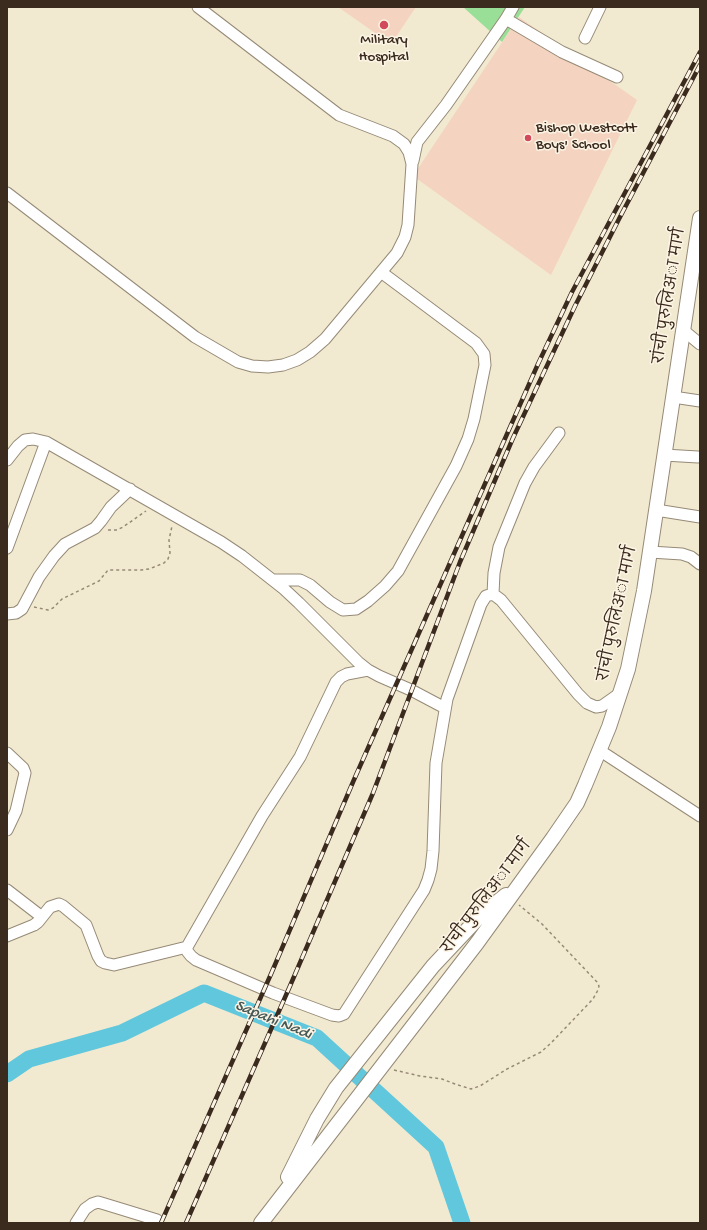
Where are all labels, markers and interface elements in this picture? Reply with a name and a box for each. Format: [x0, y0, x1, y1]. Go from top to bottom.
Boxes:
marker: Military Hospital [378, 19, 390, 31]
place label: Military Hospital [359, 32, 409, 67]
place label: Bishop Westcott Boys' School [536, 120, 636, 155]
marker: Bishop Westcott Boys' School [523, 133, 533, 143]
street label: रांची पुरुलिअा मार्ग [651, 227, 691, 365]
street label: रांची पुरुलिअा मार्ग [596, 545, 642, 683]
street label: रांची पुरुलिअा मार्ग [439, 838, 537, 958]
water label: Sapahi Nadi [232, 997, 314, 1045]

